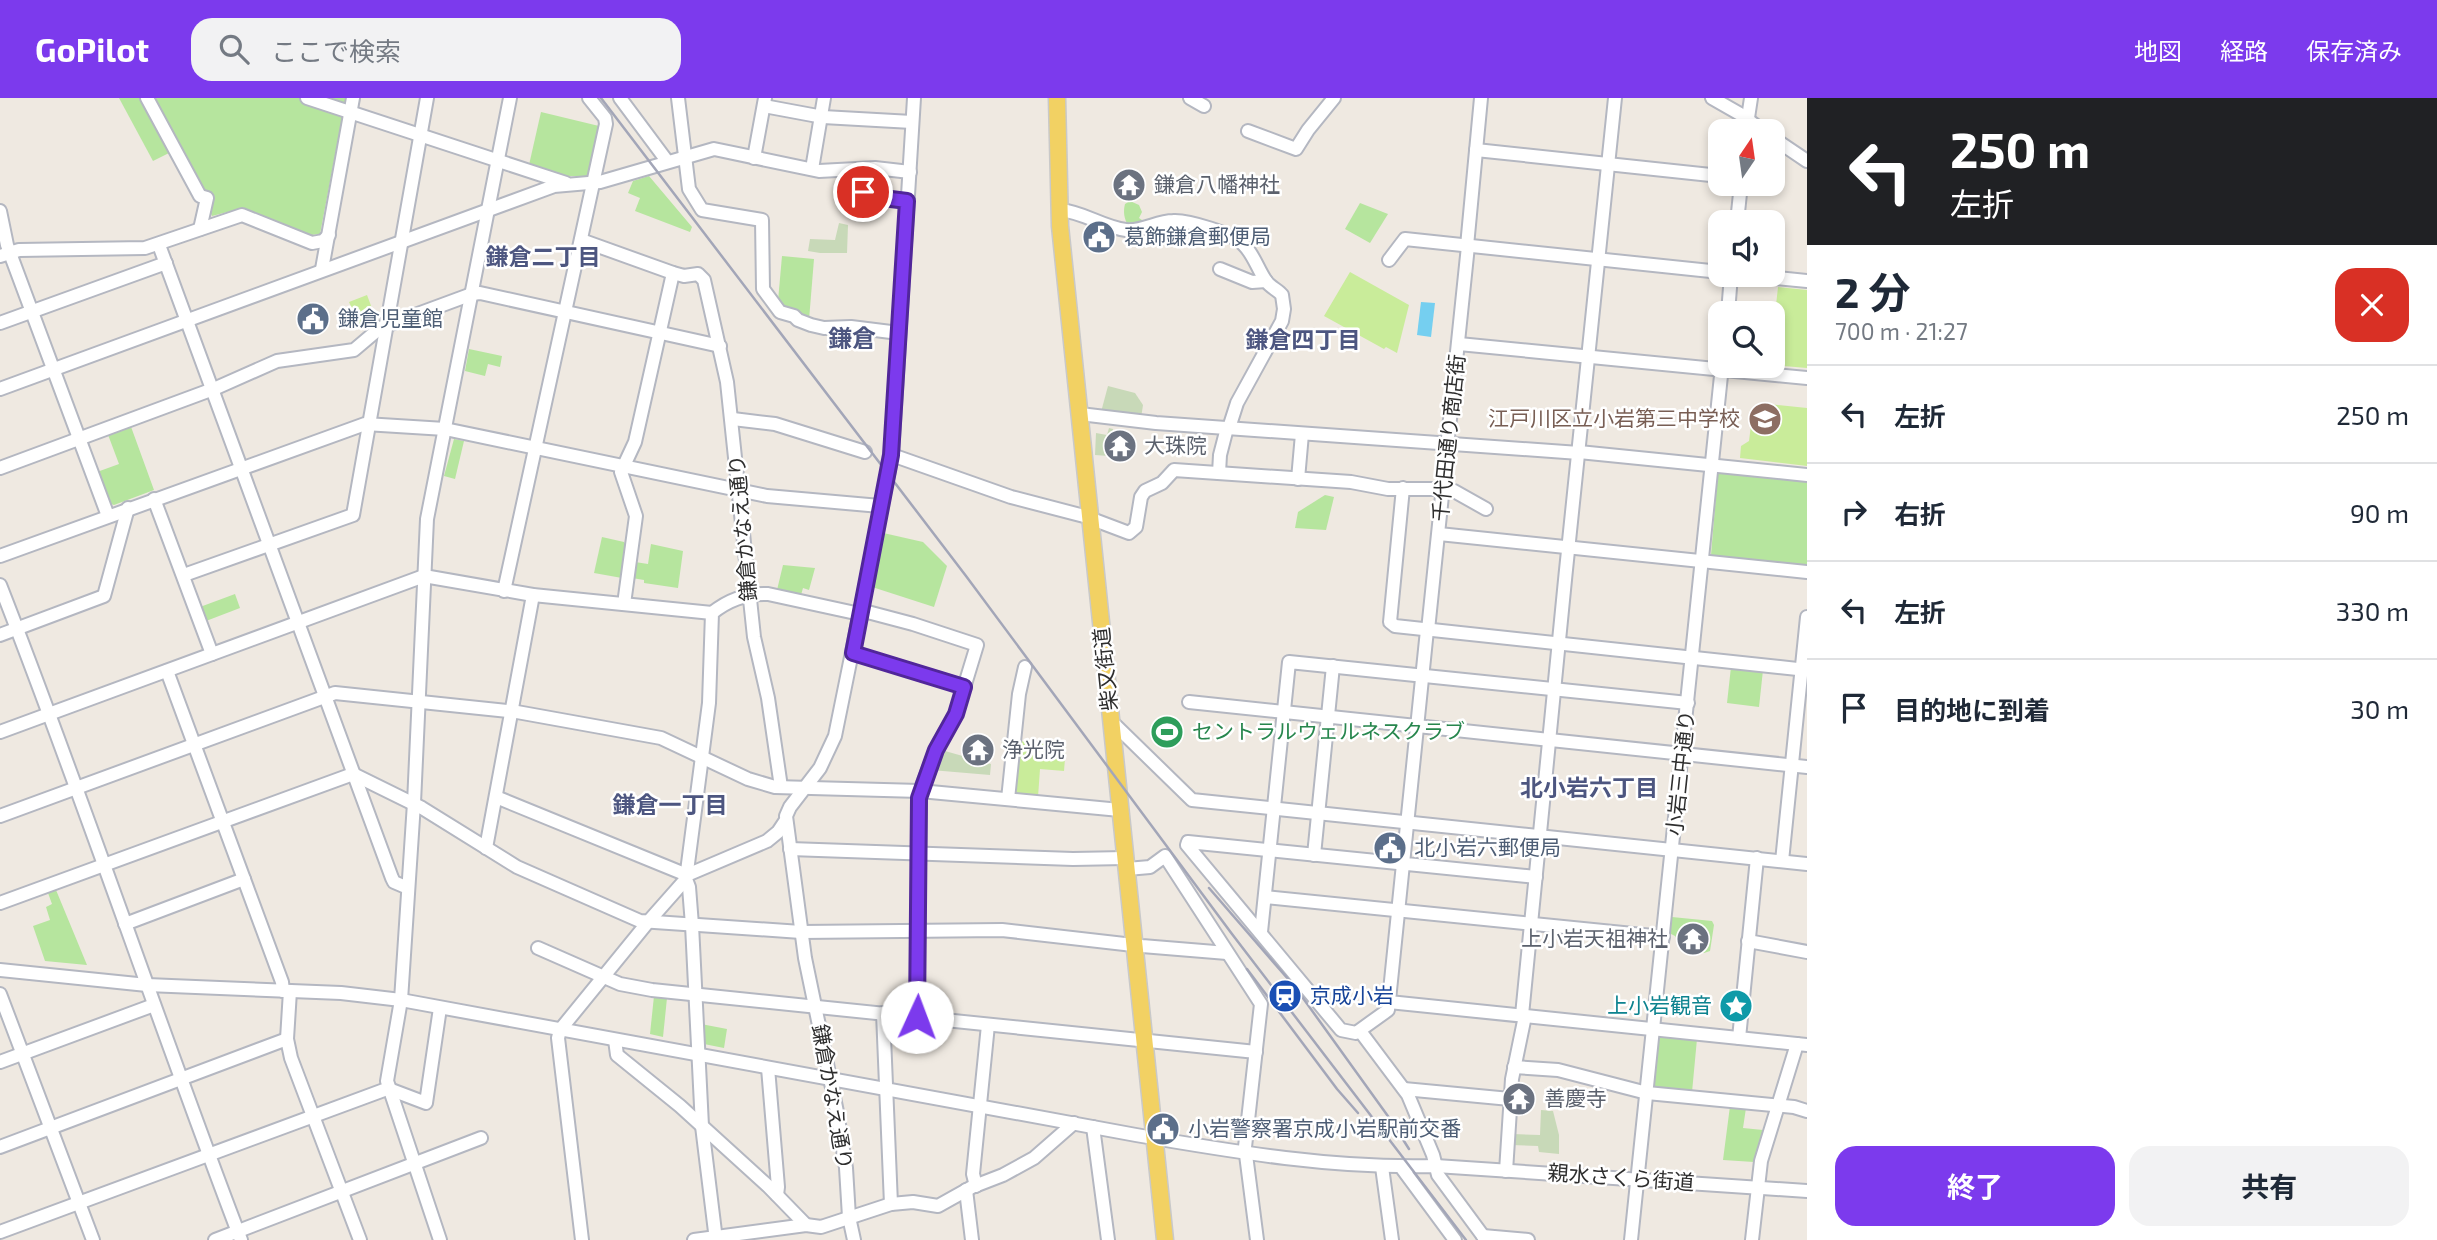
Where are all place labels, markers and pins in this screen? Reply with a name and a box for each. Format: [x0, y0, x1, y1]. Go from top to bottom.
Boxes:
pin [833, 162, 893, 222]
temple icon: 鎌倉八幡神社 [1110, 166, 1148, 204]
place label: 鎌倉八幡神社 [1154, 171, 1280, 196]
public building icon: 葛飾鎌倉郵便局 [1080, 218, 1118, 256]
place label: 葛飾鎌倉郵便局 [1124, 223, 1271, 248]
public building icon: 鎌倉児童館 [294, 300, 332, 338]
place label: 鎌倉児童館 [338, 305, 443, 330]
school or university icon: 江戸川区立小岩第三中学校 [1746, 400, 1784, 438]
place label: 江戸川区立小岩第三中学校 [1488, 405, 1740, 430]
temple icon: 大珠院 [1101, 427, 1139, 465]
place label: 大珠院 [1144, 432, 1207, 457]
sports icon: セントラルウェルネスクラブ [1148, 713, 1186, 751]
place label: セントラルウェルネスクラブ [1192, 718, 1465, 743]
temple icon: 浄光院 [959, 731, 997, 769]
place label: 浄光院 [1002, 736, 1065, 761]
public building icon: 北小岩六郵便局 [1371, 829, 1409, 867]
place label: 北小岩六郵便局 [1414, 834, 1561, 859]
temple icon: 上小岩天祖神社 [1674, 920, 1712, 958]
place label: 上小岩天祖神社 [1521, 925, 1668, 950]
station icon: 京成小岩 [1266, 977, 1304, 1015]
place label: 京成小岩 [1310, 982, 1394, 1007]
place icon: 上小岩観音 [1717, 987, 1755, 1025]
place label: 上小岩観音 [1607, 992, 1712, 1017]
temple icon: 善慶寺 [1500, 1080, 1538, 1118]
place label: 善慶寺 [1544, 1085, 1607, 1110]
public building icon: 小岩警察署京成小岩駅前交番 [1144, 1110, 1182, 1148]
place label: 小岩警察署京成小岩駅前交番 [1188, 1115, 1461, 1140]

